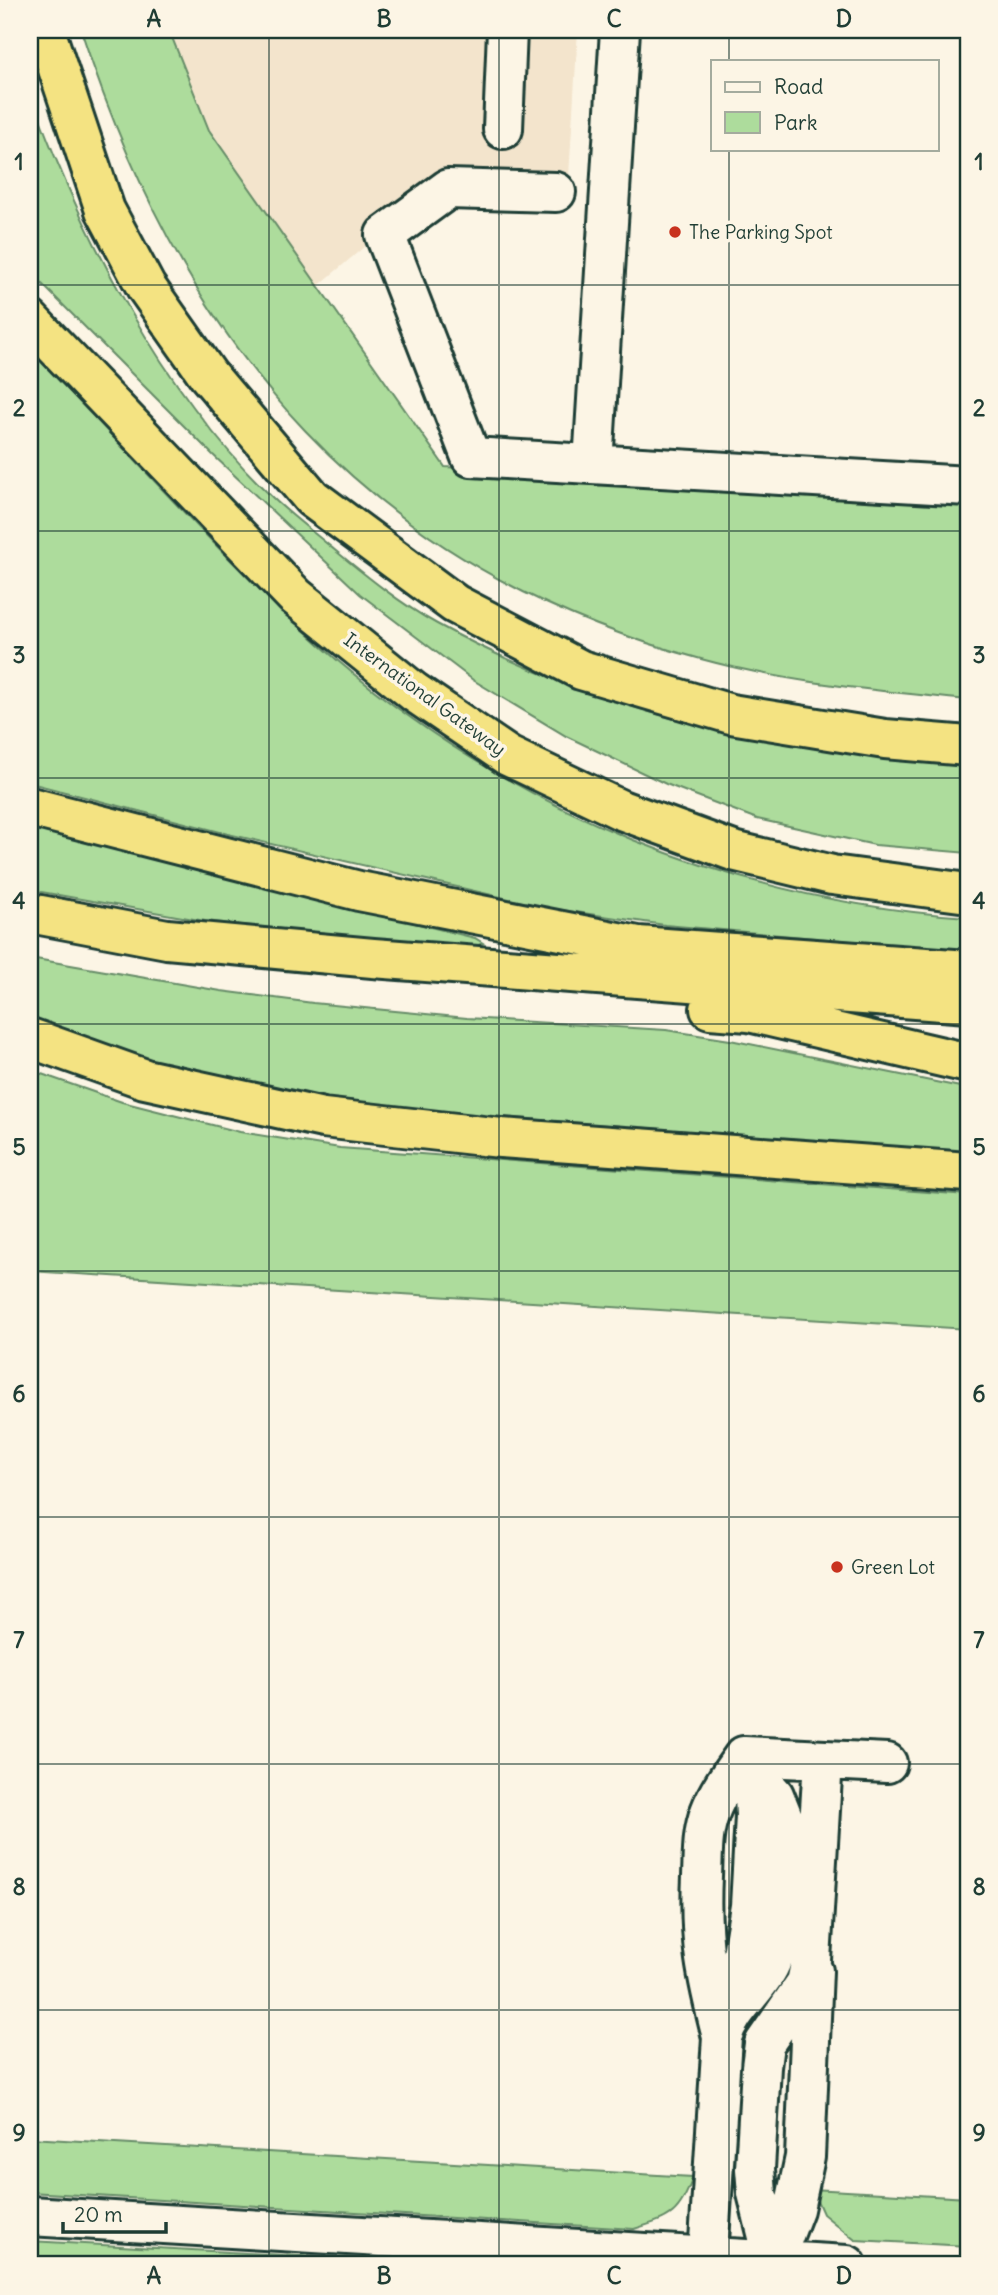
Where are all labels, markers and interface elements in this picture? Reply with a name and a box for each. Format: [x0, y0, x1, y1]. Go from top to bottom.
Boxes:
text: A [147, 4, 162, 33]
text: B [376, 4, 392, 33]
text: C [606, 4, 622, 33]
text: D [836, 4, 852, 33]
legend [711, 60, 939, 150]
text: Road [774, 73, 823, 100]
text: Park [774, 109, 817, 136]
text: 1 [14, 147, 24, 176]
text: 1 [974, 147, 984, 176]
place label: The Parking Spot [689, 220, 833, 244]
marker: The Parking Spot [667, 224, 683, 240]
text: 2 [13, 393, 26, 422]
text: 2 [973, 393, 986, 422]
street label: International Gateway [339, 627, 511, 761]
text: 3 [12, 640, 26, 669]
text: 3 [972, 640, 986, 669]
text: 4 [12, 886, 26, 915]
text: 4 [972, 886, 986, 915]
text: 5 [12, 1132, 26, 1161]
text: 5 [972, 1132, 986, 1161]
text: 6 [12, 1379, 26, 1408]
text: 6 [972, 1379, 986, 1408]
place label: Green Lot [851, 1555, 935, 1579]
marker: Green Lot [829, 1559, 845, 1575]
text: 7 [13, 1625, 25, 1654]
text: 7 [973, 1625, 985, 1654]
text: 8 [12, 1872, 26, 1901]
text: 8 [972, 1872, 986, 1901]
text: 9 [12, 2118, 26, 2147]
text: 9 [972, 2118, 986, 2147]
scale bar [63, 2190, 166, 2234]
text: 20 m [74, 2201, 123, 2228]
text: A [147, 2261, 162, 2290]
text: B [376, 2261, 392, 2290]
text: C [606, 2261, 622, 2290]
text: D [836, 2261, 852, 2290]

